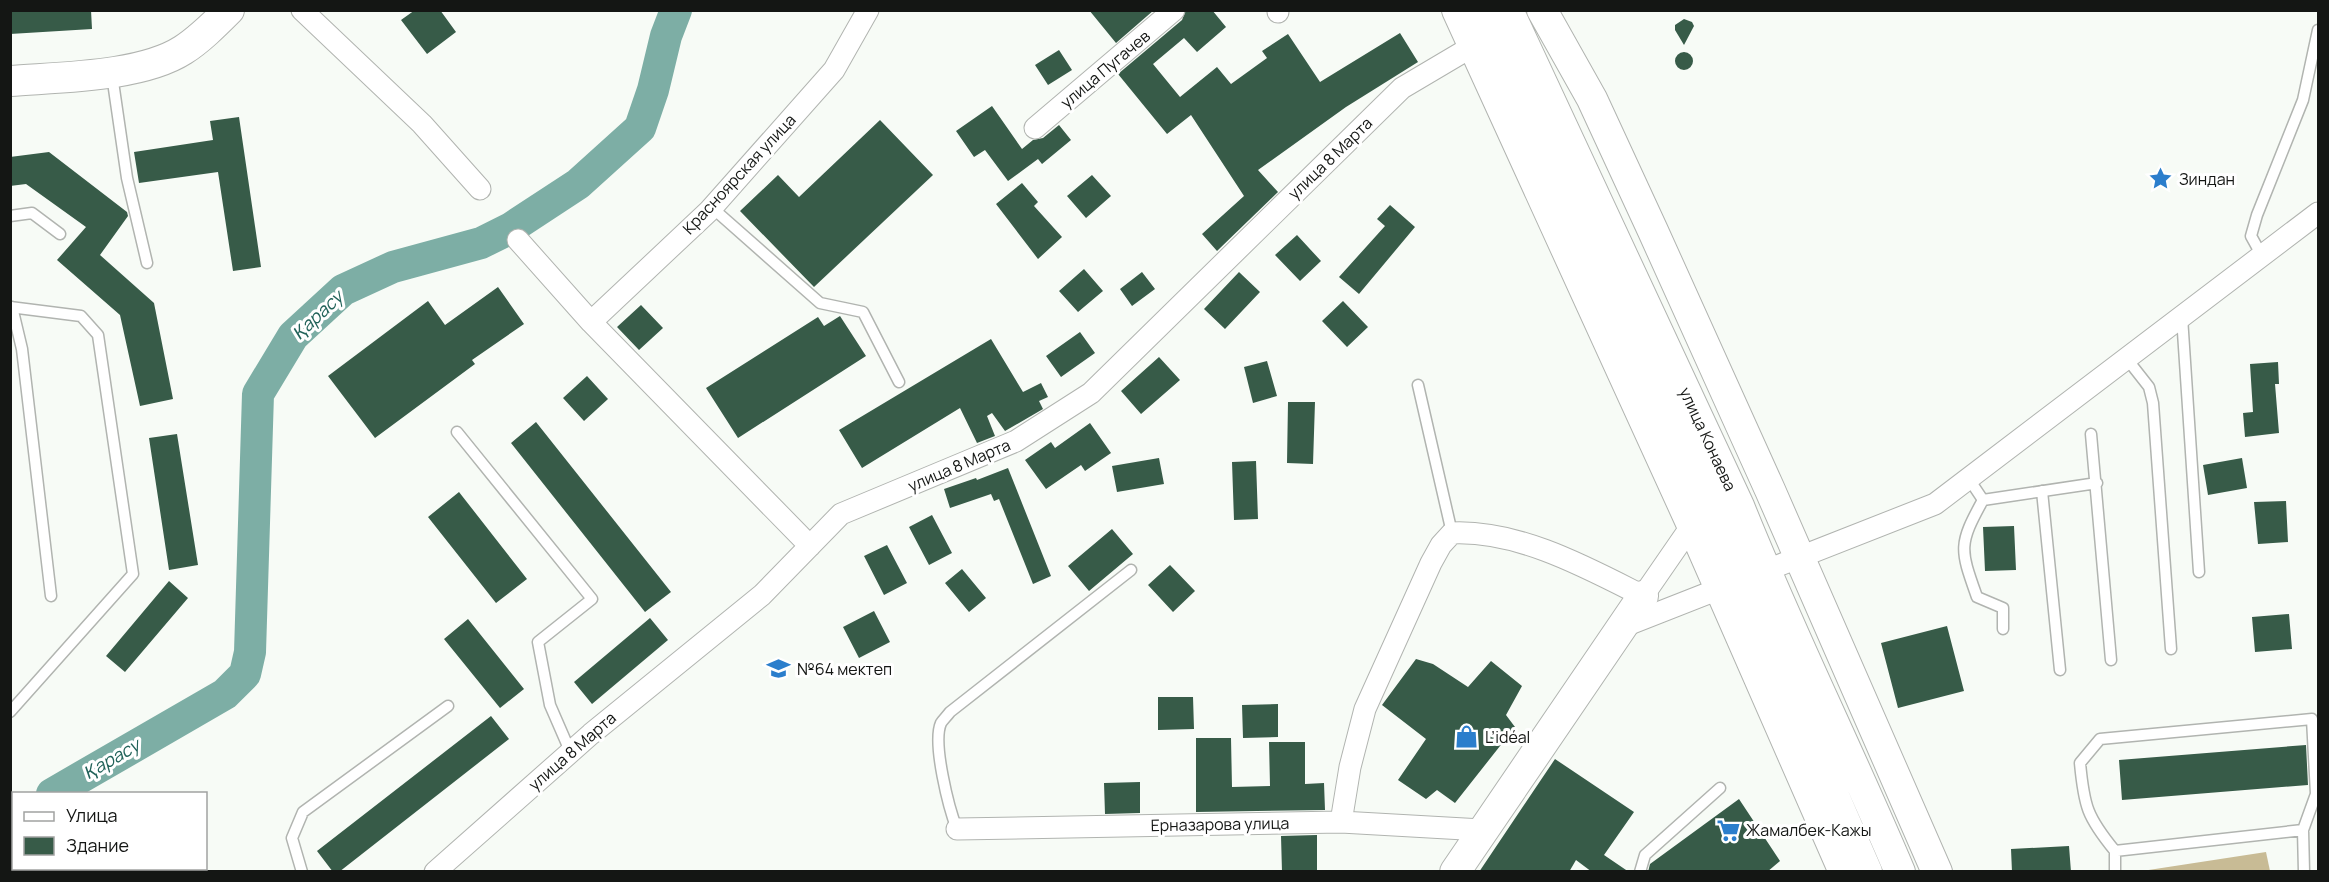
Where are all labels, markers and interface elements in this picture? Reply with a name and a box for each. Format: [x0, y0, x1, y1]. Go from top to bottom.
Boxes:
street label: улица Пугачев [1056, 25, 1155, 113]
street label: Красноярская улица [677, 109, 801, 239]
street label: улица 8 Марта [1283, 112, 1377, 204]
place icon: Зиндан [2148, 166, 2174, 192]
place label: Зиндан [2179, 168, 2235, 190]
water label: Қарасу [287, 283, 349, 344]
street label: улица Конаева [1674, 384, 1742, 494]
street label: улица 8 Марта [904, 434, 1014, 496]
school or university icon: №64 мектеп [766, 656, 792, 682]
place label: №64 мектеп [797, 658, 892, 680]
street label: улица 8 Марта [524, 707, 620, 795]
shop icon: L’idéal [1454, 724, 1480, 750]
place label: L’idéal [1485, 726, 1530, 748]
water label: Қарасу [79, 731, 146, 784]
legend [12, 792, 207, 870]
text: Улица [66, 803, 118, 827]
street label: Ерназарова улица [1150, 812, 1290, 836]
supermarket icon: Жамалбек-Кажы [1715, 817, 1741, 843]
place label: Жамалбек-Кажы [1746, 819, 1871, 841]
text: Здание [66, 833, 129, 857]

